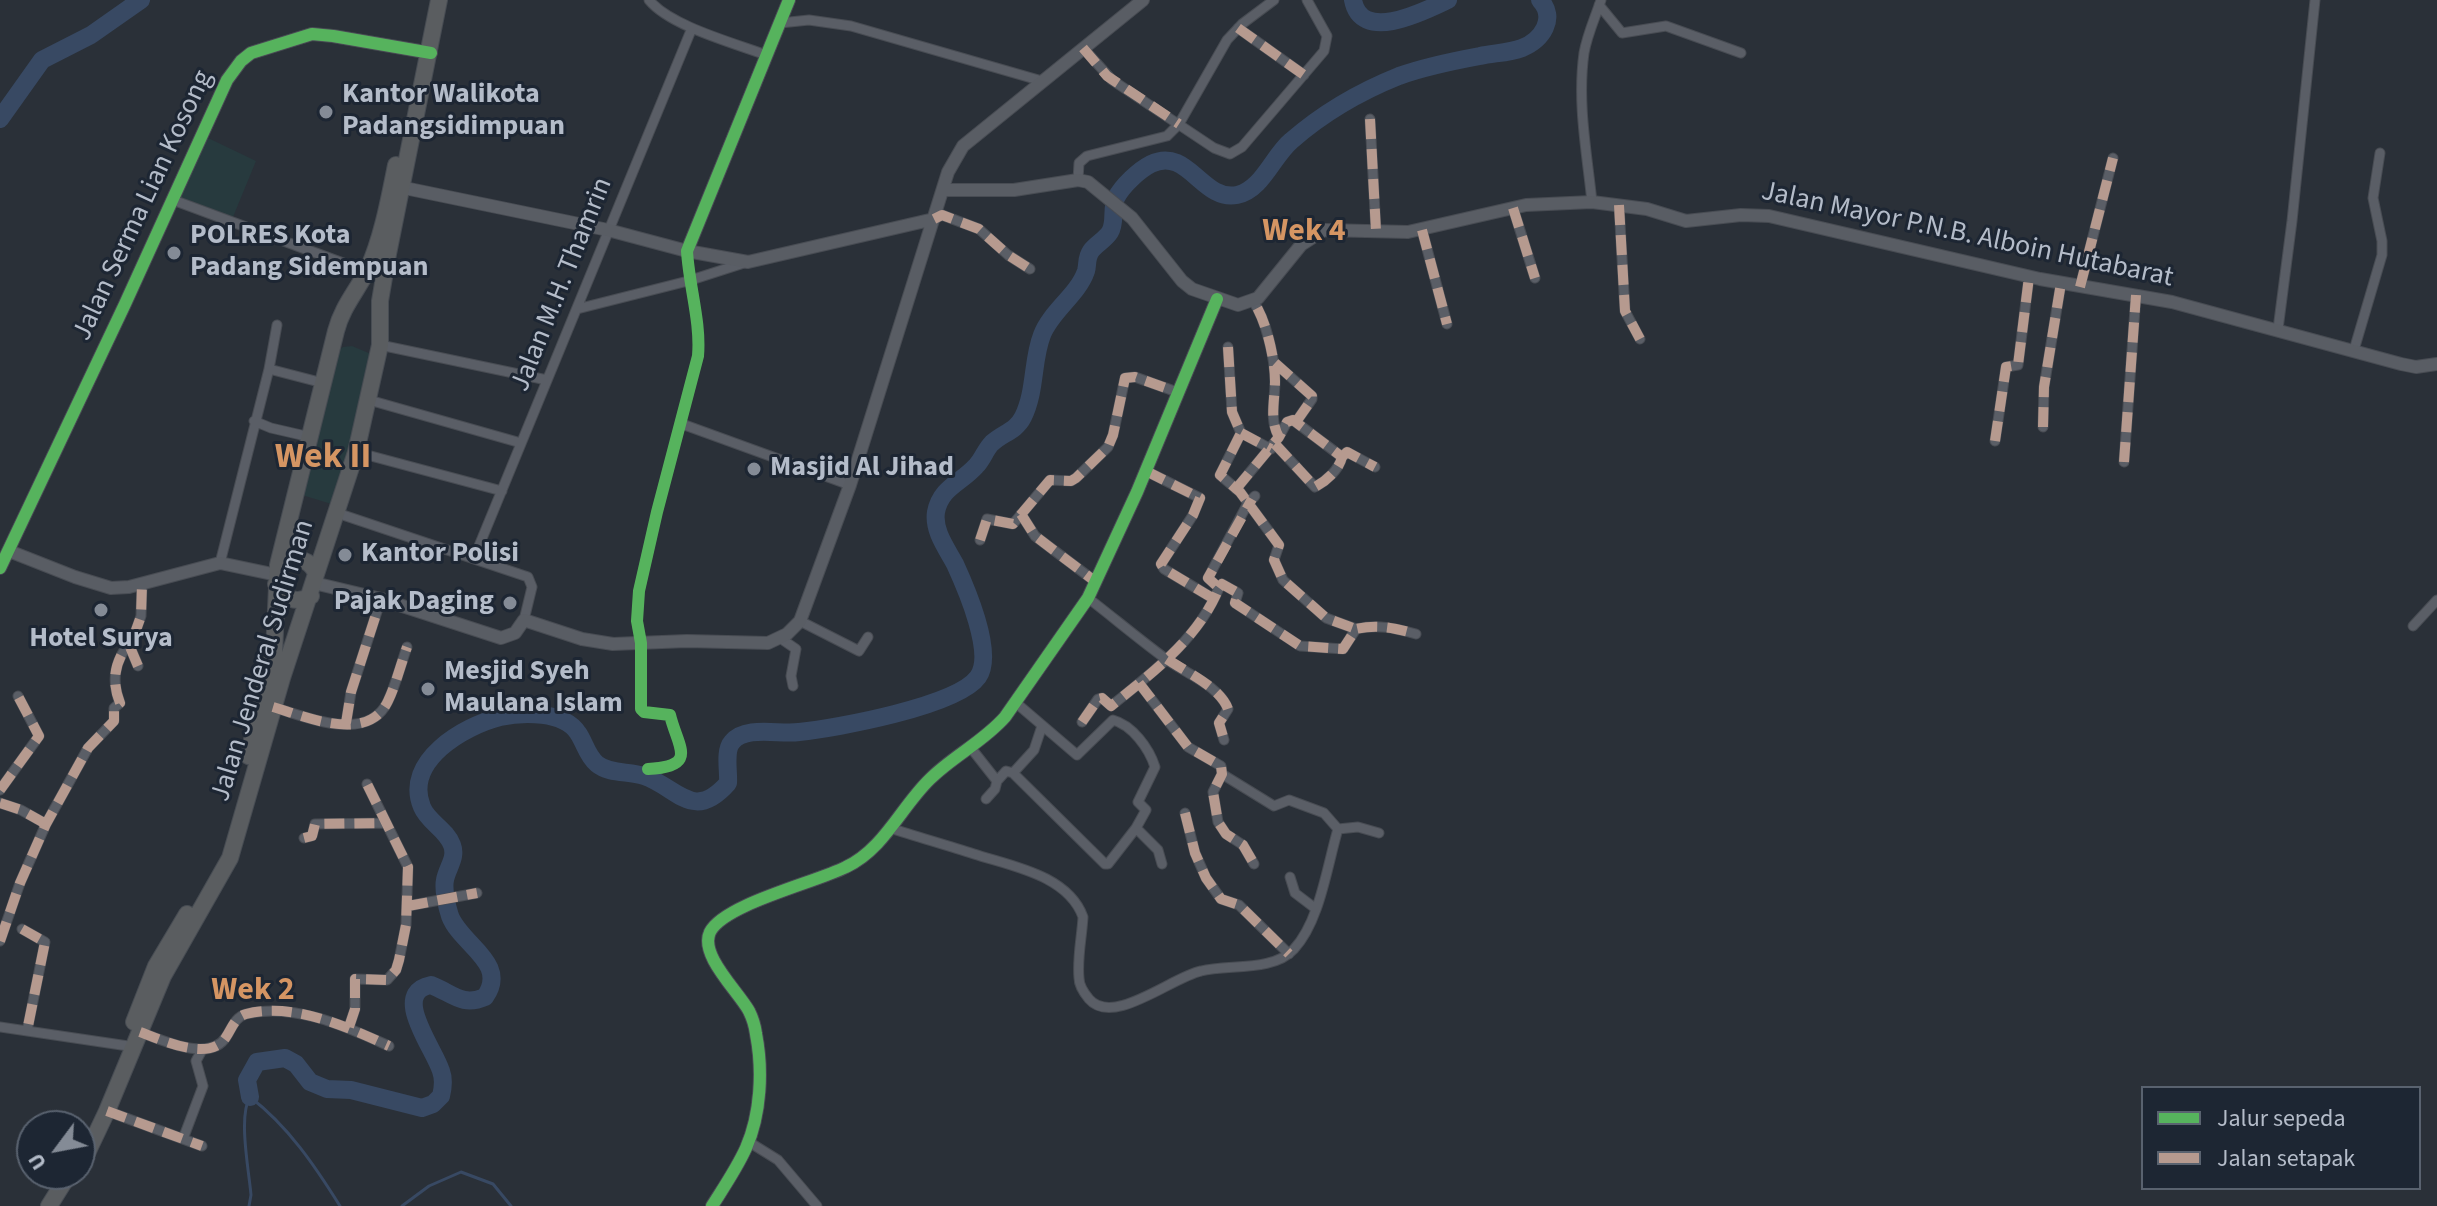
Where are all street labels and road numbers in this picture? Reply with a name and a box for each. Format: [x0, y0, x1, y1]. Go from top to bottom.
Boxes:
street label: Jalan Serma Lian Kosong [67, 66, 221, 346]
street label: Jalan M.H. Thamrin [505, 173, 621, 397]
street label: Jalan Mayor P.N.B. Alboin Hutabarat [1758, 176, 2176, 296]
street label: Jalan Jenderal Sudirman [205, 516, 323, 806]

